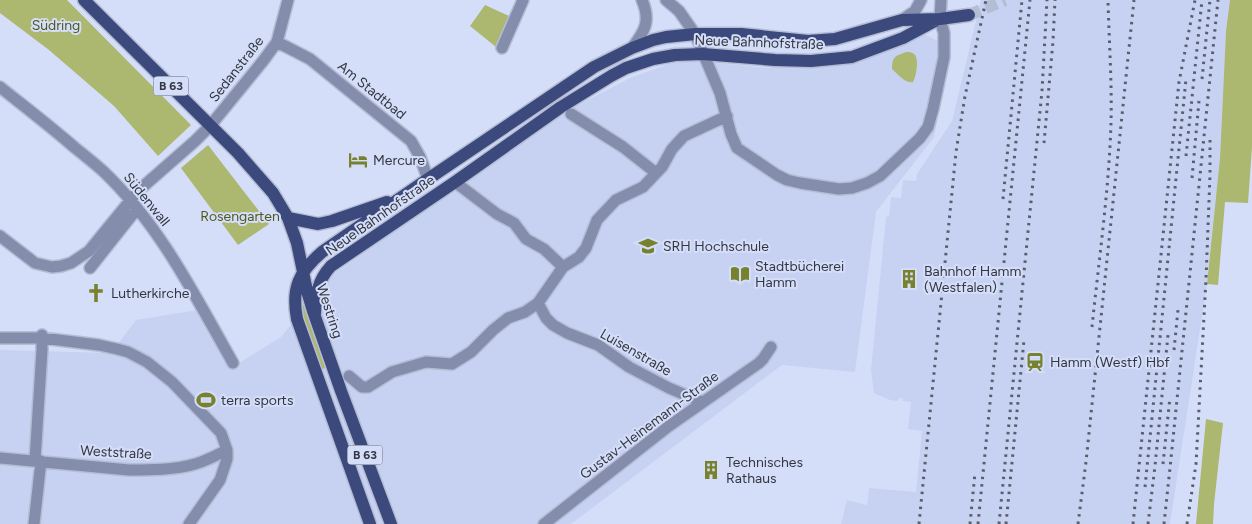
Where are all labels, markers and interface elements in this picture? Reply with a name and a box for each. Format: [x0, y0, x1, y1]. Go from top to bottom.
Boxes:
park label: Südring [32, 17, 80, 34]
street label: Neue Bahnhofstraße [694, 32, 824, 53]
street label: Sedanstraße [205, 33, 268, 106]
street label: Am Stadtbad [334, 58, 409, 123]
road number: B 63 [154, 76, 188, 95]
hotel icon: Mercure [347, 149, 369, 171]
place label: Mercure [373, 152, 425, 169]
street label: Südenwall [120, 169, 173, 230]
street label: Neue Bahnhofstraße [323, 171, 438, 259]
park label: Rosengarten [200, 208, 280, 225]
school or university icon: SRH Hochschule [637, 235, 659, 257]
place label: SRH Hochschule [663, 238, 769, 255]
place label: Stadtbücherei Hamm [755, 258, 844, 291]
library icon: Stadtbücherei Hamm [729, 263, 751, 285]
place label: Bahnhof Hamm (Westfalen) [924, 263, 1021, 296]
building icon: Bahnhof Hamm (Westfalen) [898, 268, 920, 290]
church icon: Lutherkirche [85, 282, 107, 304]
street label: Westring [313, 282, 346, 341]
place label: Lutherkirche [111, 285, 190, 302]
street label: Luisenstraße [597, 325, 675, 380]
station icon: Hamm (Westf) Hbf [1024, 351, 1046, 373]
place label: Hamm (Westf) Hbf [1050, 354, 1170, 371]
street label: Gustav-Heinemann-Straße [577, 368, 722, 483]
sports icon: terra sports [195, 389, 217, 411]
place label: terra sports [221, 392, 293, 409]
street label: Weststraße [80, 442, 153, 463]
road number: B 63 [348, 446, 382, 464]
place label: Technisches Rathaus [726, 454, 803, 487]
building icon: Technisches Rathaus [700, 459, 722, 481]

